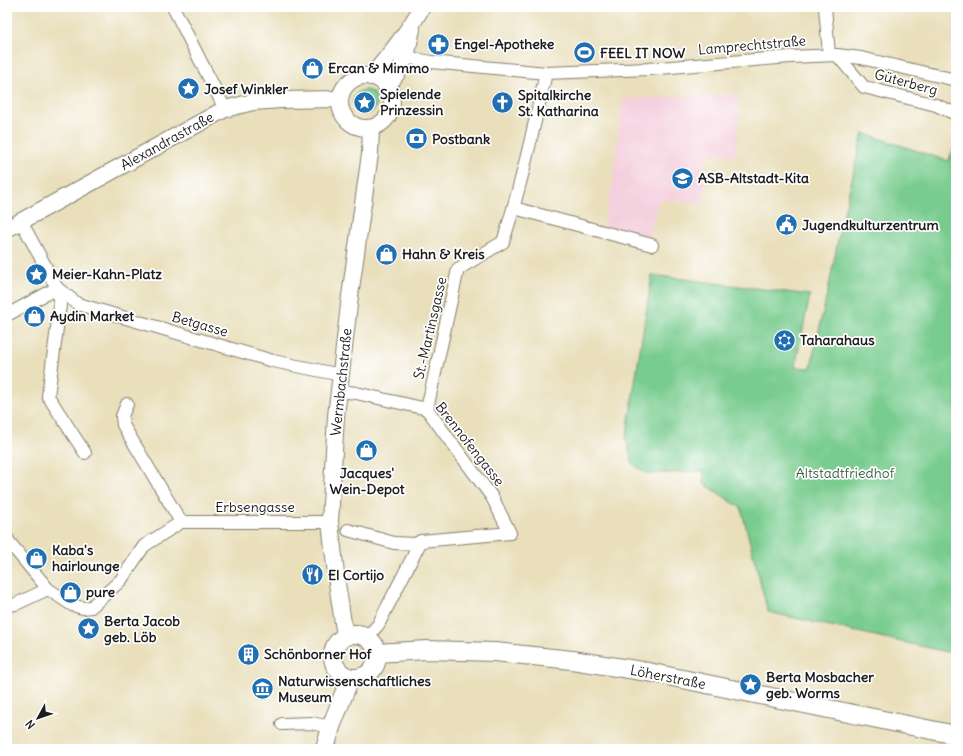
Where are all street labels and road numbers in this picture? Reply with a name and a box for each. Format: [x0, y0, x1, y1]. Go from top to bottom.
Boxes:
street label: Lamprechtstraße [697, 31, 807, 59]
street label: Güterberg [872, 65, 940, 99]
street label: Alexandrastraße [117, 108, 217, 174]
street label: St.-Martinsgasse [409, 275, 451, 381]
street label: Betgasse [170, 307, 230, 341]
street label: Wermbachstraße [326, 327, 356, 437]
street label: Brennofengasse [432, 398, 508, 490]
street label: Erbsengasse [215, 498, 295, 516]
street label: Löherstraße [629, 661, 707, 693]

